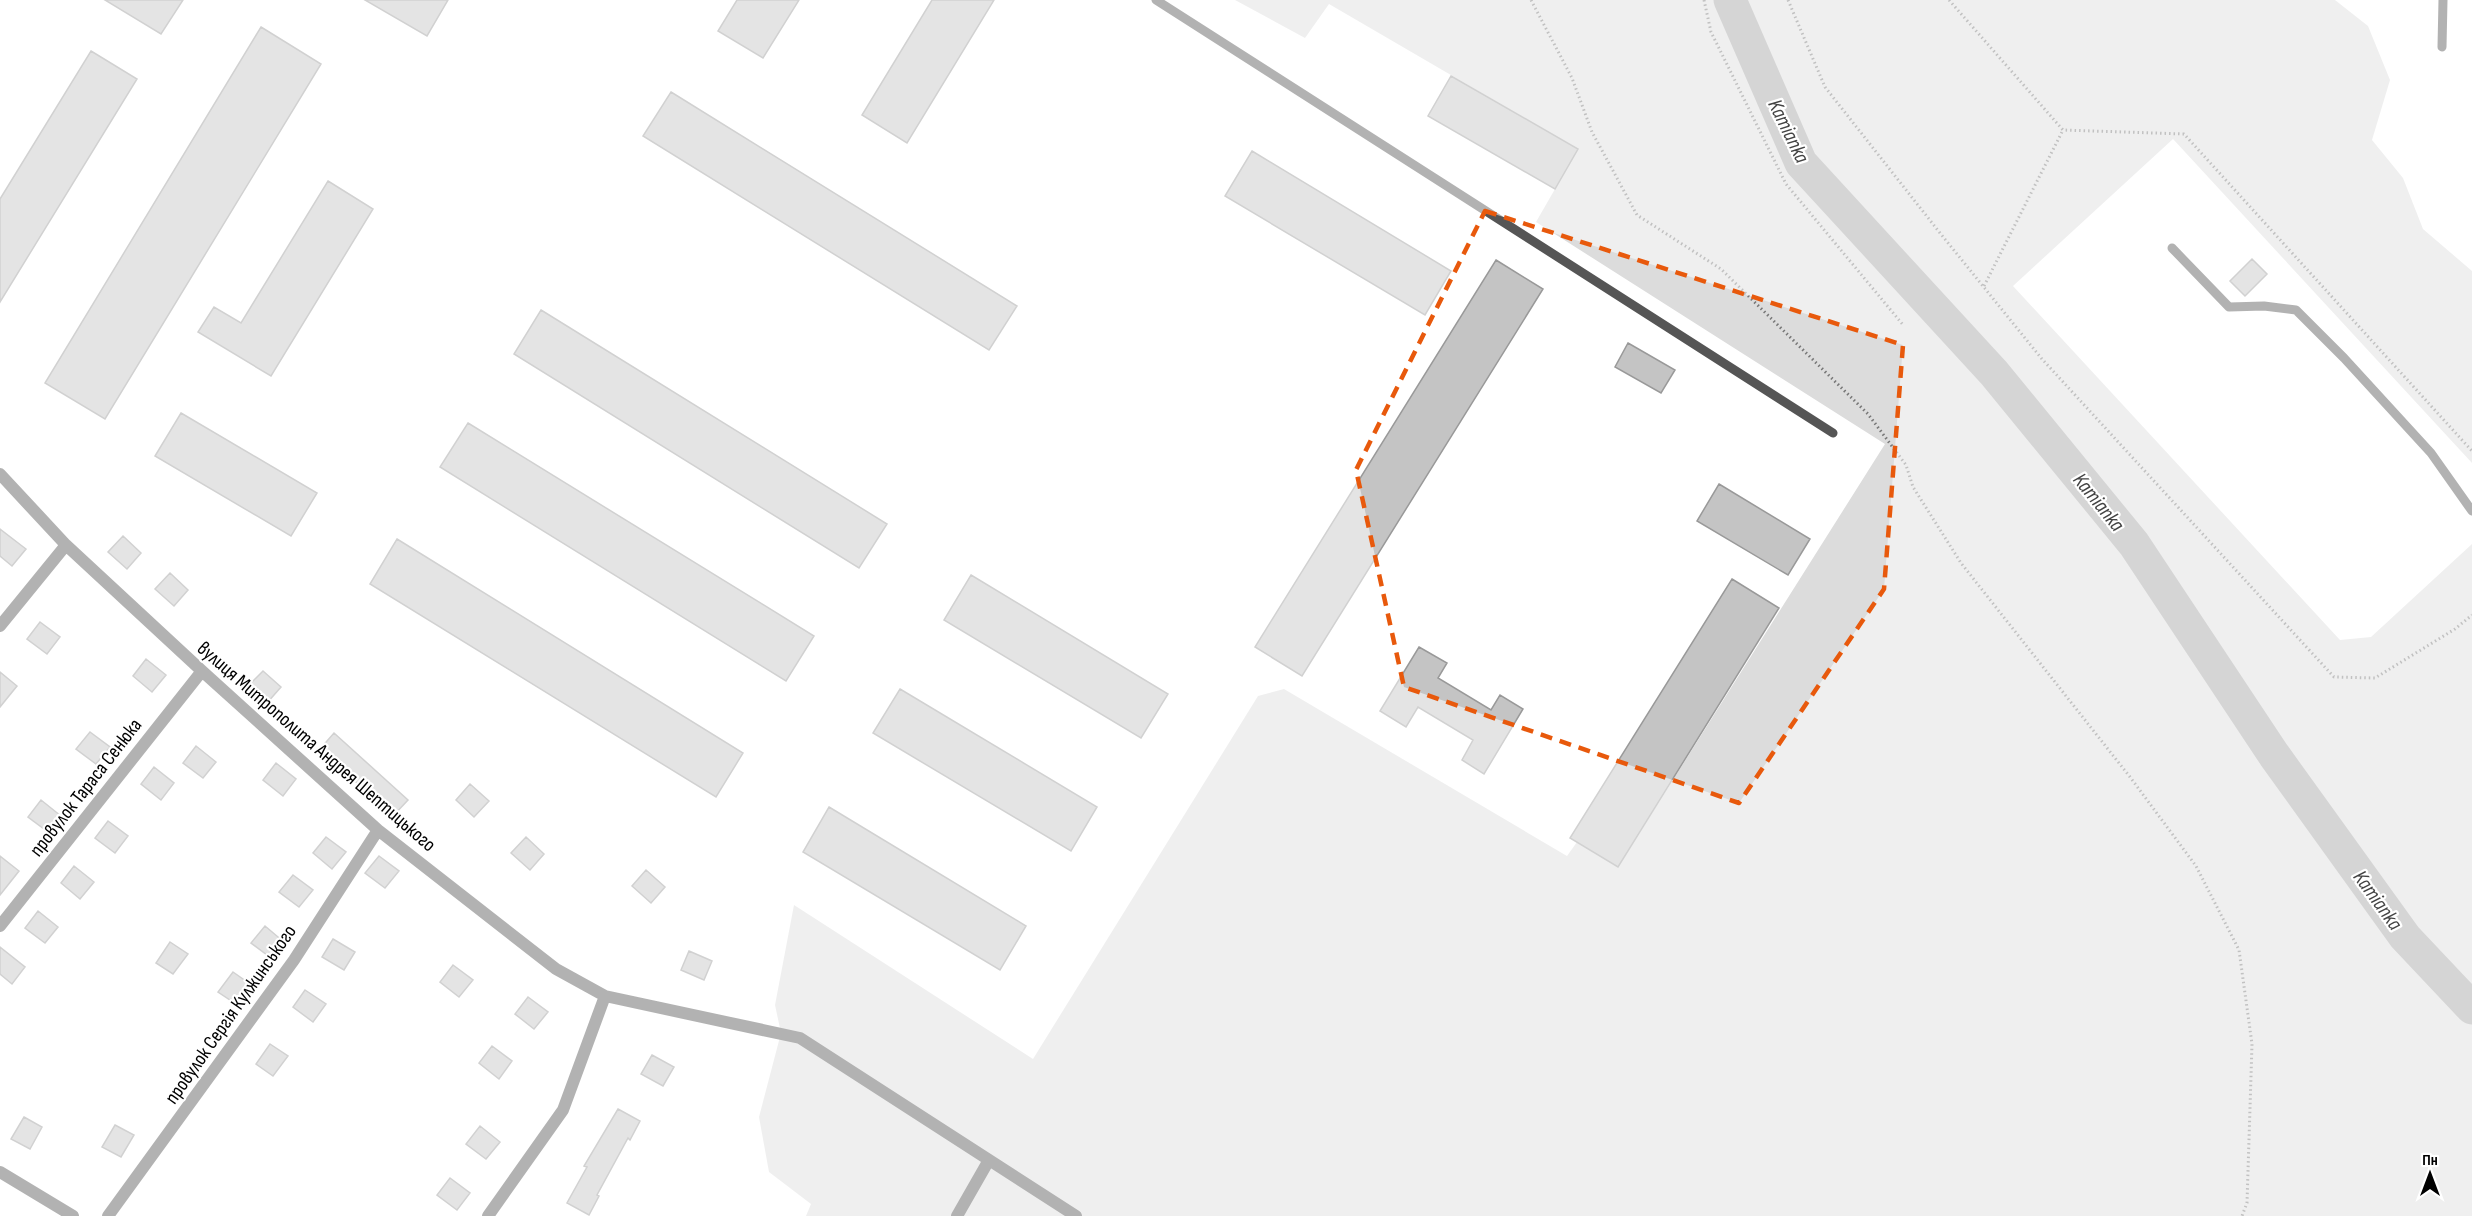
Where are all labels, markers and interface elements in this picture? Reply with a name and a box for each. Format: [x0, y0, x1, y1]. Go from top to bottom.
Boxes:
water label: Kamianka [1762, 95, 1815, 168]
water label: Kamianka [2068, 468, 2130, 537]
street label: вулиця Митрополита Андрея Шептицького [192, 637, 441, 857]
street label: провулок Тараса Сенюка [24, 714, 147, 861]
water label: Kamianka [2348, 866, 2408, 935]
street label: провулок Сергія Кулжинського [160, 920, 302, 1109]
north arrow [2400, 1144, 2460, 1204]
text: Пн [2422, 1151, 2438, 1170]

